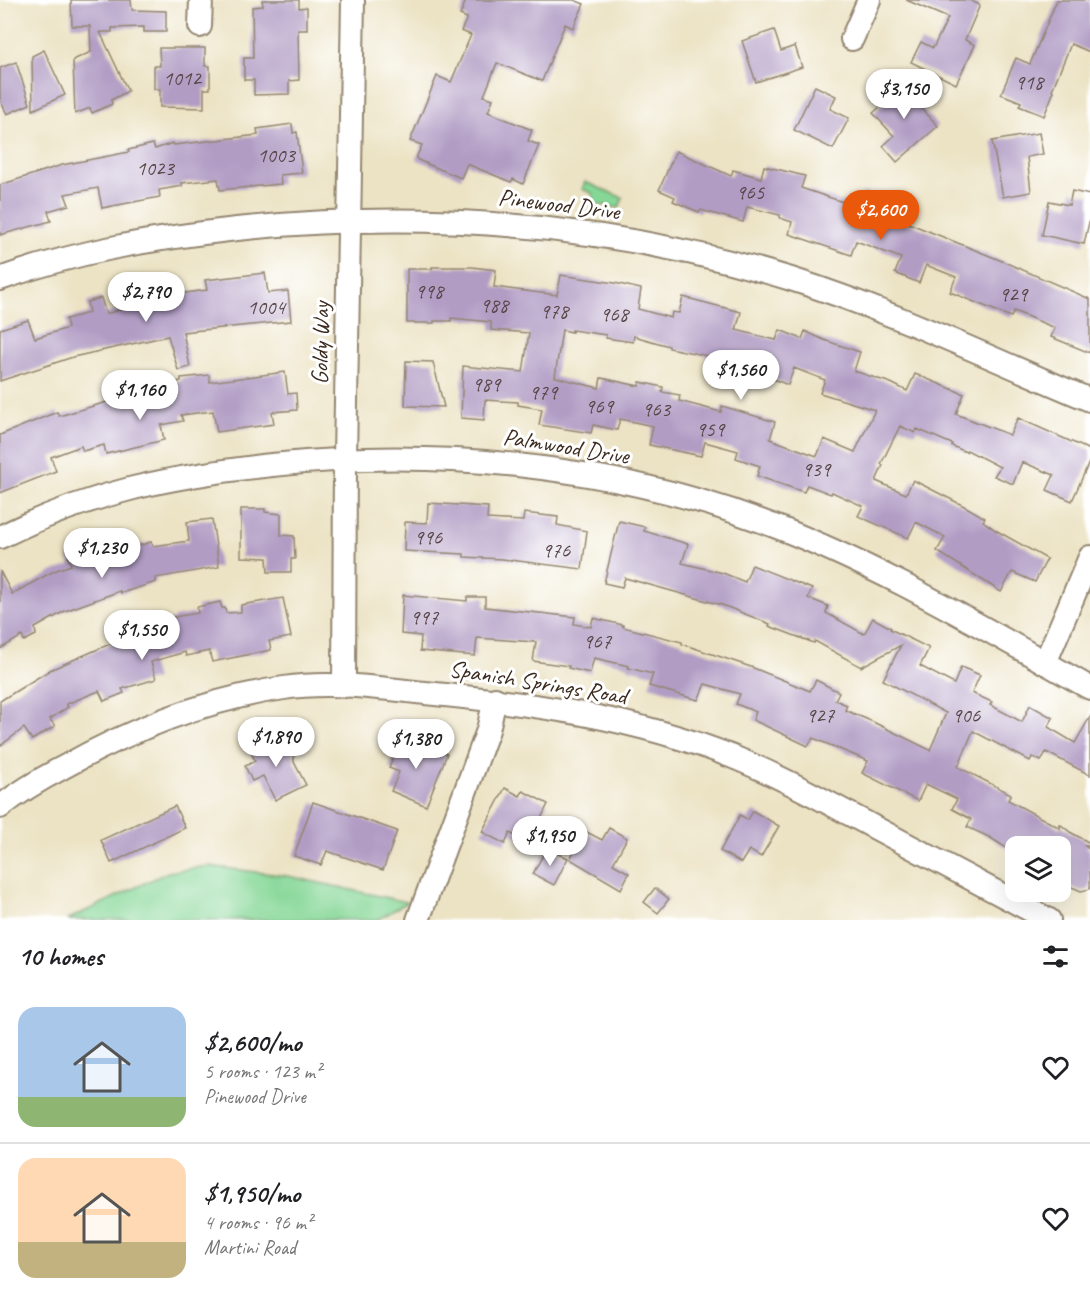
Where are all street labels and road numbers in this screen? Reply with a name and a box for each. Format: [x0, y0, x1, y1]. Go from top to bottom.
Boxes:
street label: Pinewood Drive [497, 182, 624, 227]
street label: Goldy Way [304, 300, 336, 385]
street label: Palmwood Drive [501, 421, 633, 471]
street label: Spanish Springs Road [447, 653, 632, 711]

